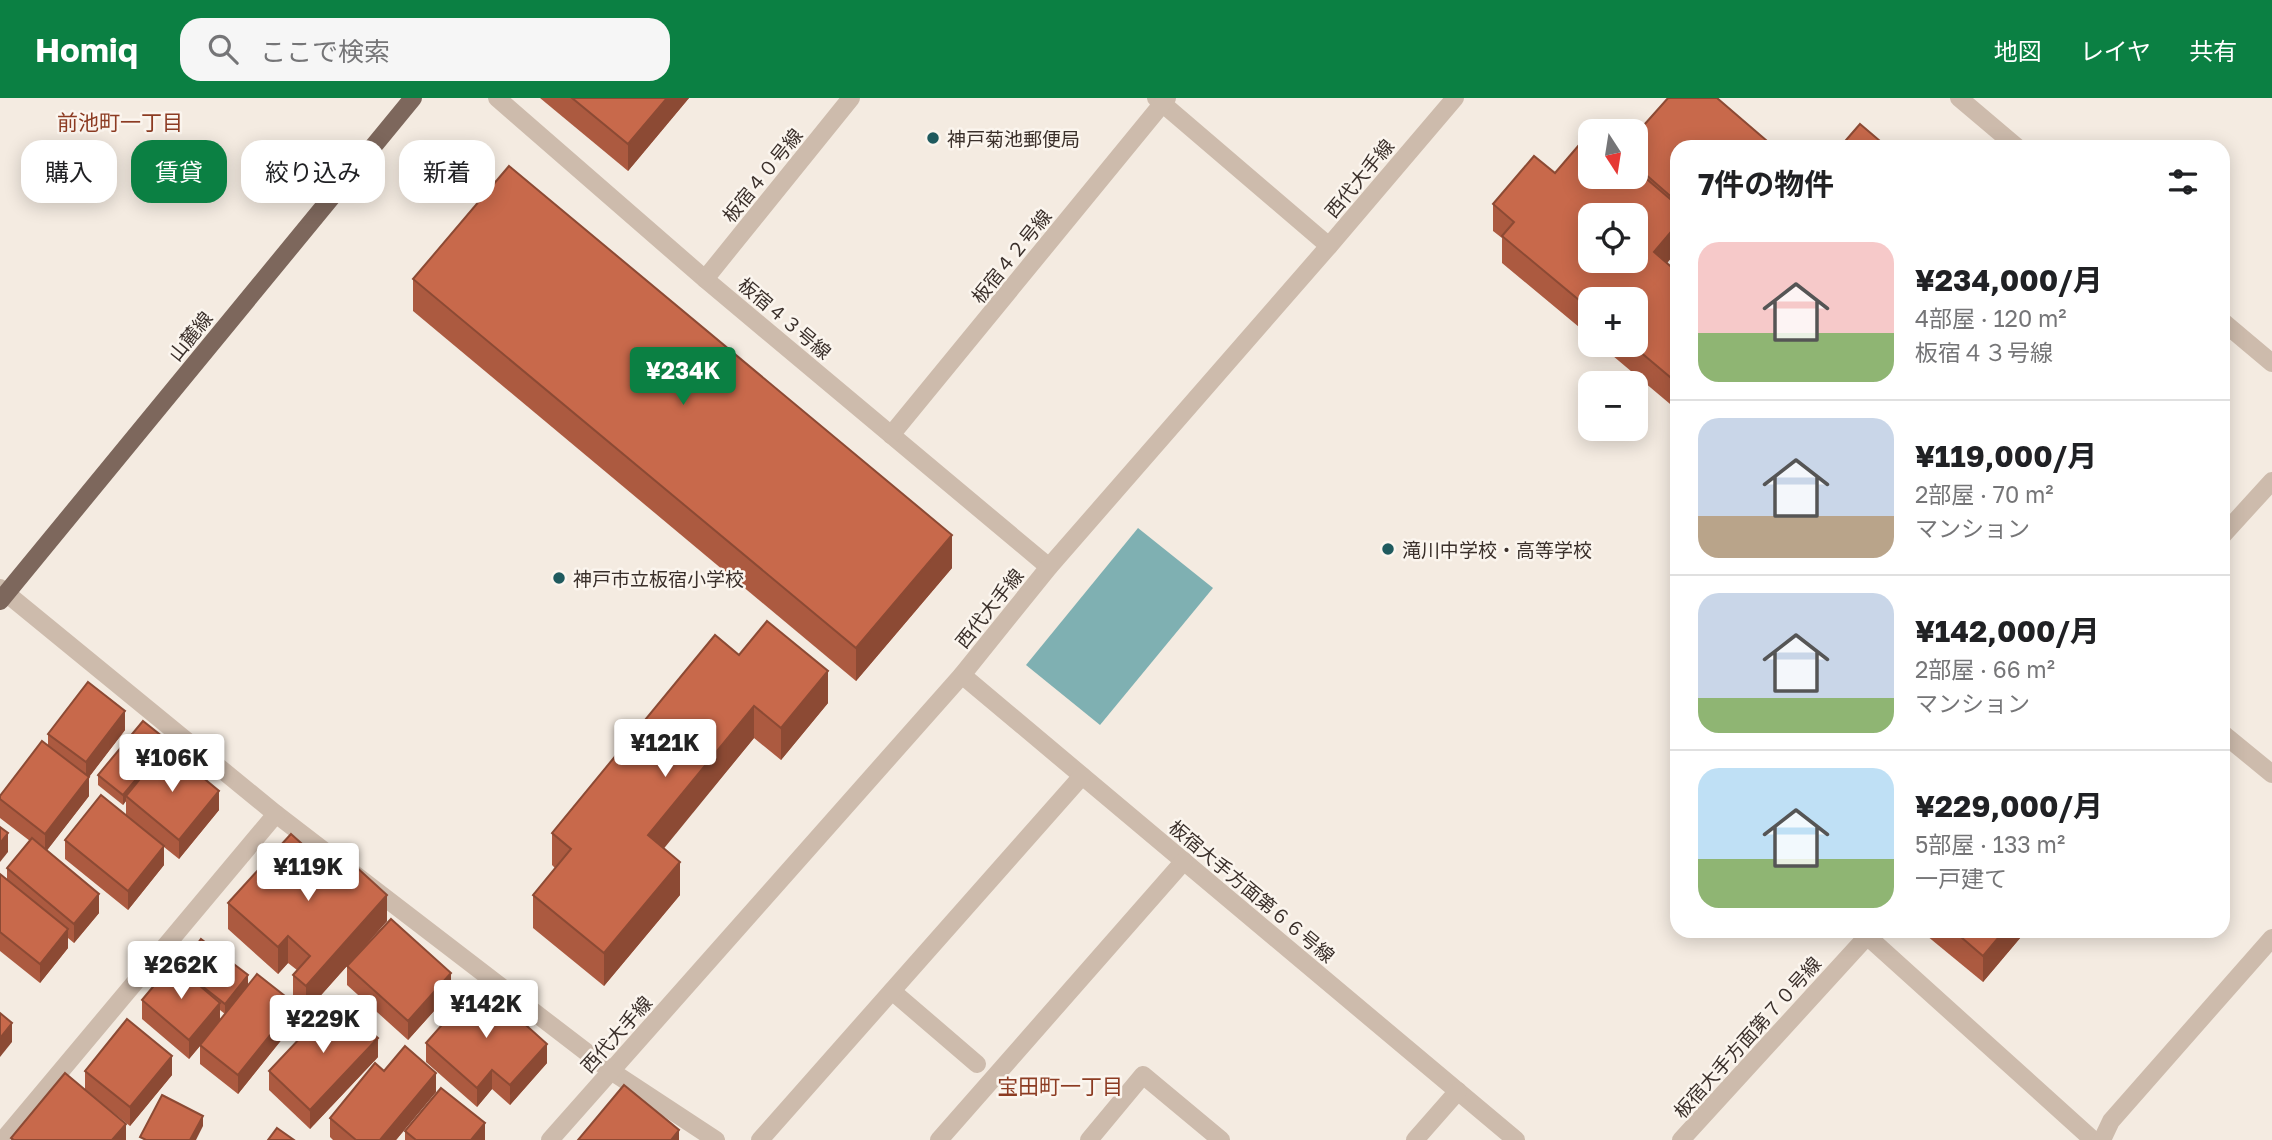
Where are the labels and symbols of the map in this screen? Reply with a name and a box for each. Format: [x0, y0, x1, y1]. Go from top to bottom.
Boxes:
district label: 前池町一丁目 [57, 109, 183, 135]
north arrow [1578, 119, 1648, 189]
street label: 板宿４０号線 [717, 123, 807, 227]
place label: 神戸菊池郵便局 [947, 127, 1080, 150]
marker: 神戸菊池郵便局 [925, 130, 941, 146]
street label: 西代大手線 [1320, 134, 1398, 222]
street label: 板宿４２号線 [966, 204, 1056, 308]
street label: 板宿４３号線 [734, 273, 836, 363]
street label: 山麓線 [163, 307, 217, 365]
pin: ¥234K [634, 348, 732, 407]
place label: 滝川中学校・高等学校 [1402, 538, 1592, 561]
marker: 滝川中学校・高等学校 [1380, 541, 1396, 557]
street label: 西代大手線 [950, 564, 1028, 652]
place label: 神戸市立板宿小学校 [573, 567, 744, 590]
marker: 神戸市立板宿小学校 [551, 570, 567, 586]
pin: ¥121K [616, 720, 714, 779]
pin: ¥106K [123, 734, 221, 794]
street label: 板宿大手方面第６６号線 [1165, 815, 1339, 967]
pin: ¥119K [259, 844, 357, 903]
pin: ¥262K [132, 942, 230, 1001]
street label: 板宿大手方面第７０号線 [1669, 952, 1825, 1122]
pin: ¥142K [437, 981, 535, 1040]
street label: 西代大手線 [576, 991, 656, 1077]
pin: ¥229K [274, 996, 372, 1055]
district label: 宝田町一丁目 [997, 1073, 1123, 1099]

